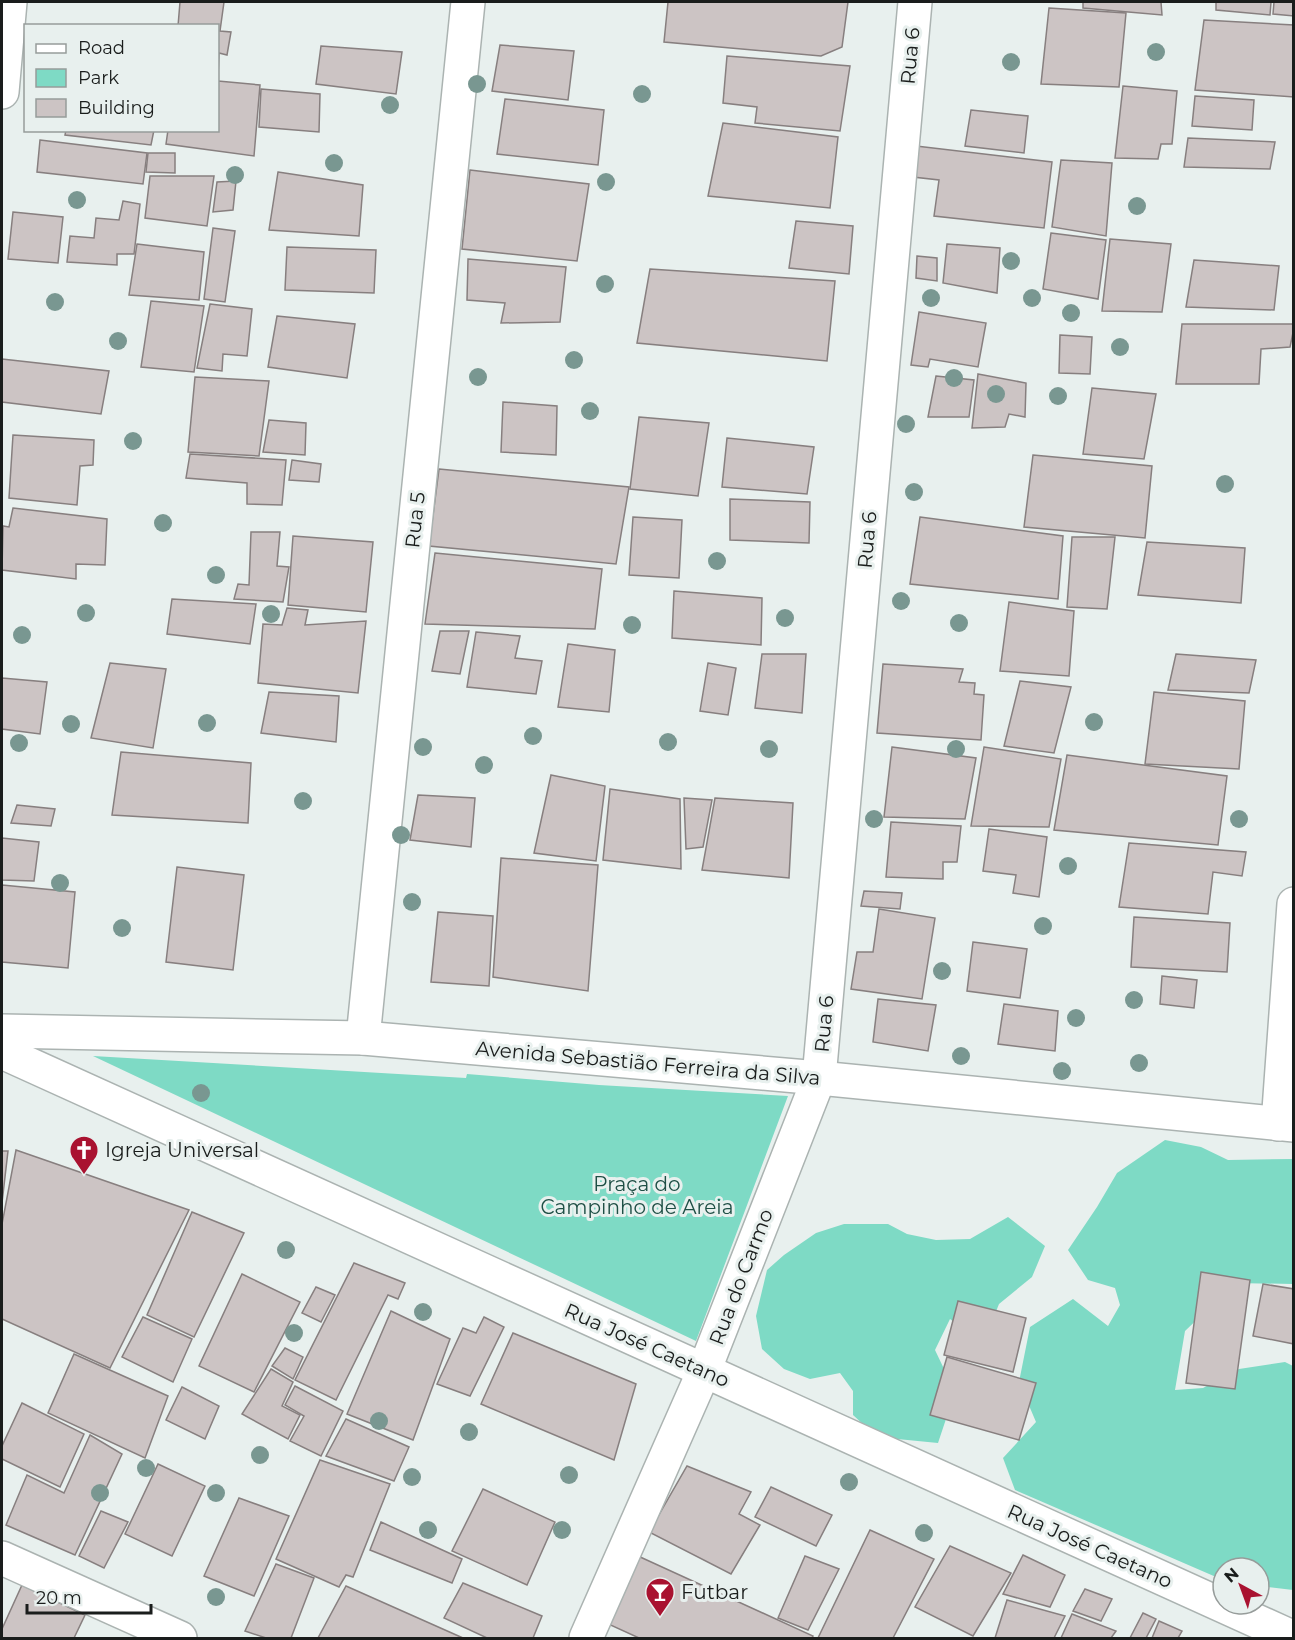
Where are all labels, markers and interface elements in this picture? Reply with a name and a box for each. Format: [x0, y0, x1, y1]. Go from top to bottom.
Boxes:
legend [24, 24, 219, 132]
street label: Rua 6 [896, 27, 924, 85]
text: Road [78, 37, 125, 59]
text: Park [78, 67, 119, 89]
text: Building [78, 97, 155, 119]
street label: Rua 5 [400, 491, 430, 549]
street label: Rua 6 [853, 511, 881, 569]
street label: Rua 6 [810, 995, 838, 1053]
street label: Avenida Sebastião Ferreira da Silva [475, 1036, 821, 1090]
church icon: Igreja Universal [68, 1134, 100, 1176]
place label: Igreja Universal [105, 1138, 259, 1162]
park label: Praça do Campinho de Areia [540, 1172, 734, 1219]
street label: Rua do Carmo [704, 1206, 778, 1348]
street label: Rua José Caetano [561, 1298, 733, 1392]
street label: Rua José Caetano [1004, 1499, 1176, 1593]
north arrow [1211, 1556, 1271, 1616]
text: N [1220, 1564, 1243, 1586]
bar icon: Futbar [644, 1576, 676, 1618]
scale bar [27, 1577, 152, 1615]
place label: Futbar [681, 1580, 748, 1604]
text: 20 m [36, 1587, 82, 1609]

